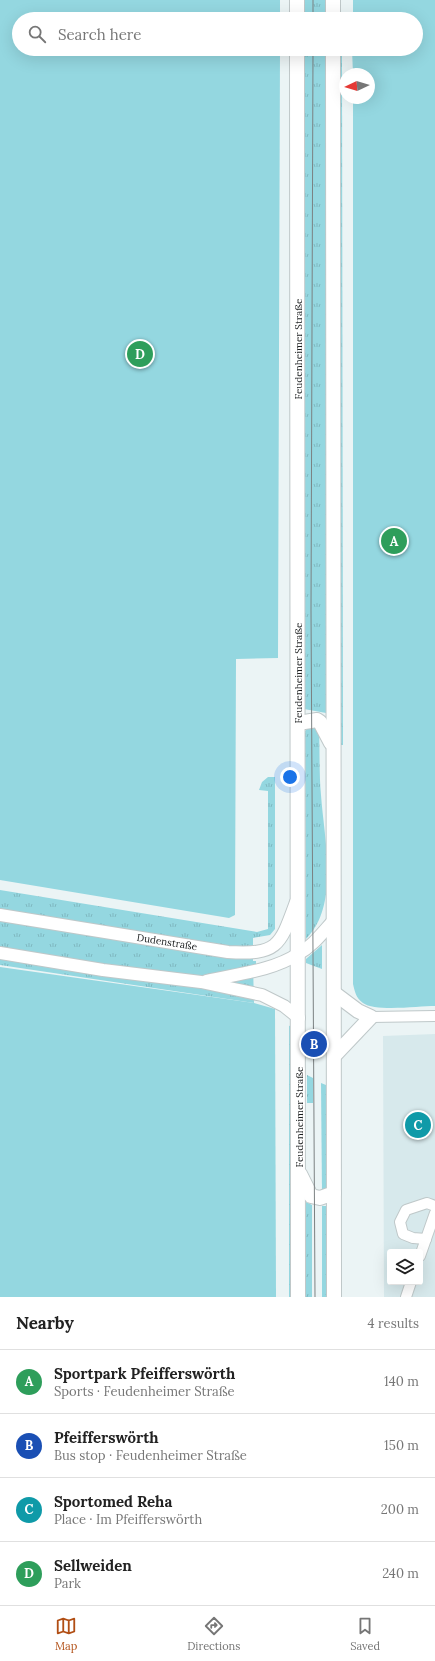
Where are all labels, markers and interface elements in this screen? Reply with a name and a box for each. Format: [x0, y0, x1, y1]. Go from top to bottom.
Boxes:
search box [12, 12, 423, 56]
icon: search [26, 23, 48, 45]
text: Search here [58, 25, 141, 44]
north arrow [339, 68, 375, 104]
street label: Feudenheimer Straße [292, 298, 305, 399]
pin: D [127, 339, 153, 369]
pin: A [381, 526, 407, 556]
street label: Feudenheimer Straße [292, 622, 305, 723]
your location [280, 767, 300, 787]
street label: Dudenstraße [136, 931, 199, 953]
pin: B [301, 1029, 327, 1059]
street label: Feudenheimer Straße [293, 1066, 306, 1167]
pin: C [405, 1110, 431, 1140]
map controls [387, 1249, 423, 1285]
button: layers [387, 1249, 423, 1285]
text: Nearby [16, 1312, 74, 1334]
text: 4 results [368, 1315, 419, 1332]
text: Sportpark Pfeifferswörth [54, 1364, 235, 1383]
text: A [25, 1373, 33, 1390]
text: 140 m [384, 1373, 419, 1390]
text: Sports · Feudenheimer Straße [54, 1383, 235, 1400]
text: Pfeifferswörth [54, 1428, 159, 1447]
text: B [25, 1437, 33, 1454]
text: 150 m [384, 1437, 419, 1454]
text: Bus stop · Feudenheimer Straße [54, 1447, 247, 1464]
text: Sportomed Reha [54, 1492, 172, 1511]
text: C [25, 1501, 33, 1518]
text: 200 m [381, 1501, 419, 1518]
text: Place · Im Pfeifferswörth [54, 1511, 202, 1528]
text: Sellweiden [54, 1556, 132, 1575]
text: D [24, 1565, 34, 1582]
text: 240 m [382, 1565, 419, 1582]
text: Park [54, 1575, 81, 1592]
tab: Map [55, 1615, 77, 1653]
tab: Directions [187, 1615, 240, 1653]
tab: Saved [350, 1615, 380, 1653]

